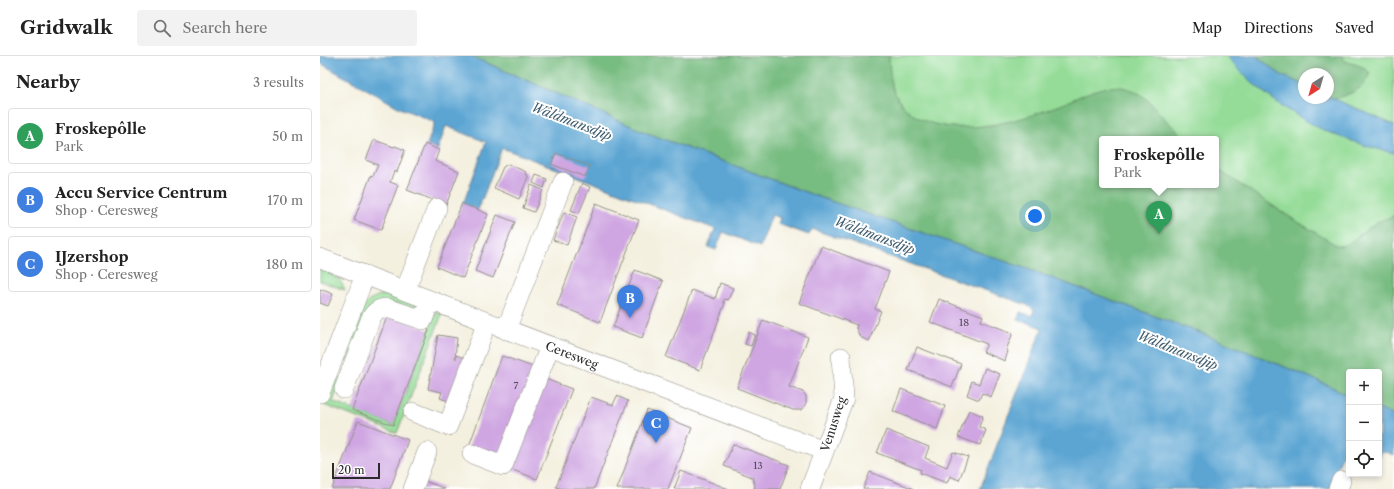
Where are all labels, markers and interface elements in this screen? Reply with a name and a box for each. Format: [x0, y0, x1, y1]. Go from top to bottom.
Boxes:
search box [137, 10, 417, 46]
text: Gridwalk [20, 16, 113, 39]
icon: search [151, 17, 173, 39]
text: Search here [183, 18, 268, 37]
text: Map [1192, 19, 1222, 37]
text: Directions [1244, 19, 1313, 37]
text: Saved [1335, 19, 1374, 37]
north arrow [1298, 68, 1334, 104]
text: Nearby [16, 72, 80, 92]
text: 3 results [253, 74, 304, 90]
water label: Wâldmansdjip [530, 98, 614, 144]
text: Froskepôlle [55, 119, 146, 138]
text: A [25, 128, 35, 144]
text: 50 m [272, 128, 303, 144]
popup [1099, 136, 1219, 188]
text: Park [55, 138, 83, 154]
text: Froskepôlle [1113, 145, 1205, 164]
text: Park [1113, 164, 1142, 180]
text: Accu Service Centrum [55, 183, 228, 202]
text: B [25, 192, 35, 208]
text: 170 m [267, 192, 303, 208]
pin: A [1146, 201, 1172, 234]
text: Shop · Ceresweg [55, 202, 158, 218]
your location [1025, 206, 1045, 226]
water label: Wâldmansdjip [833, 212, 917, 258]
text: IJzershop [55, 247, 129, 266]
text: C [25, 256, 35, 272]
text: 180 m [266, 256, 303, 272]
text: Shop · Ceresweg [55, 266, 158, 282]
pin: B [617, 285, 643, 318]
house number: 18 [959, 316, 969, 329]
water label: Wâldmansdjip [1136, 327, 1220, 373]
street label: Ceresweg [544, 338, 601, 372]
map controls [1346, 369, 1382, 477]
button: + [1346, 369, 1382, 405]
house number: 7 [514, 379, 519, 392]
street label: Venusweg [817, 394, 849, 454]
button: − [1346, 405, 1382, 441]
pin: C [643, 410, 669, 443]
button: locate [1346, 441, 1382, 477]
house number: 13 [753, 459, 763, 472]
scale bar [332, 461, 380, 480]
text: 20 m [338, 463, 364, 477]

